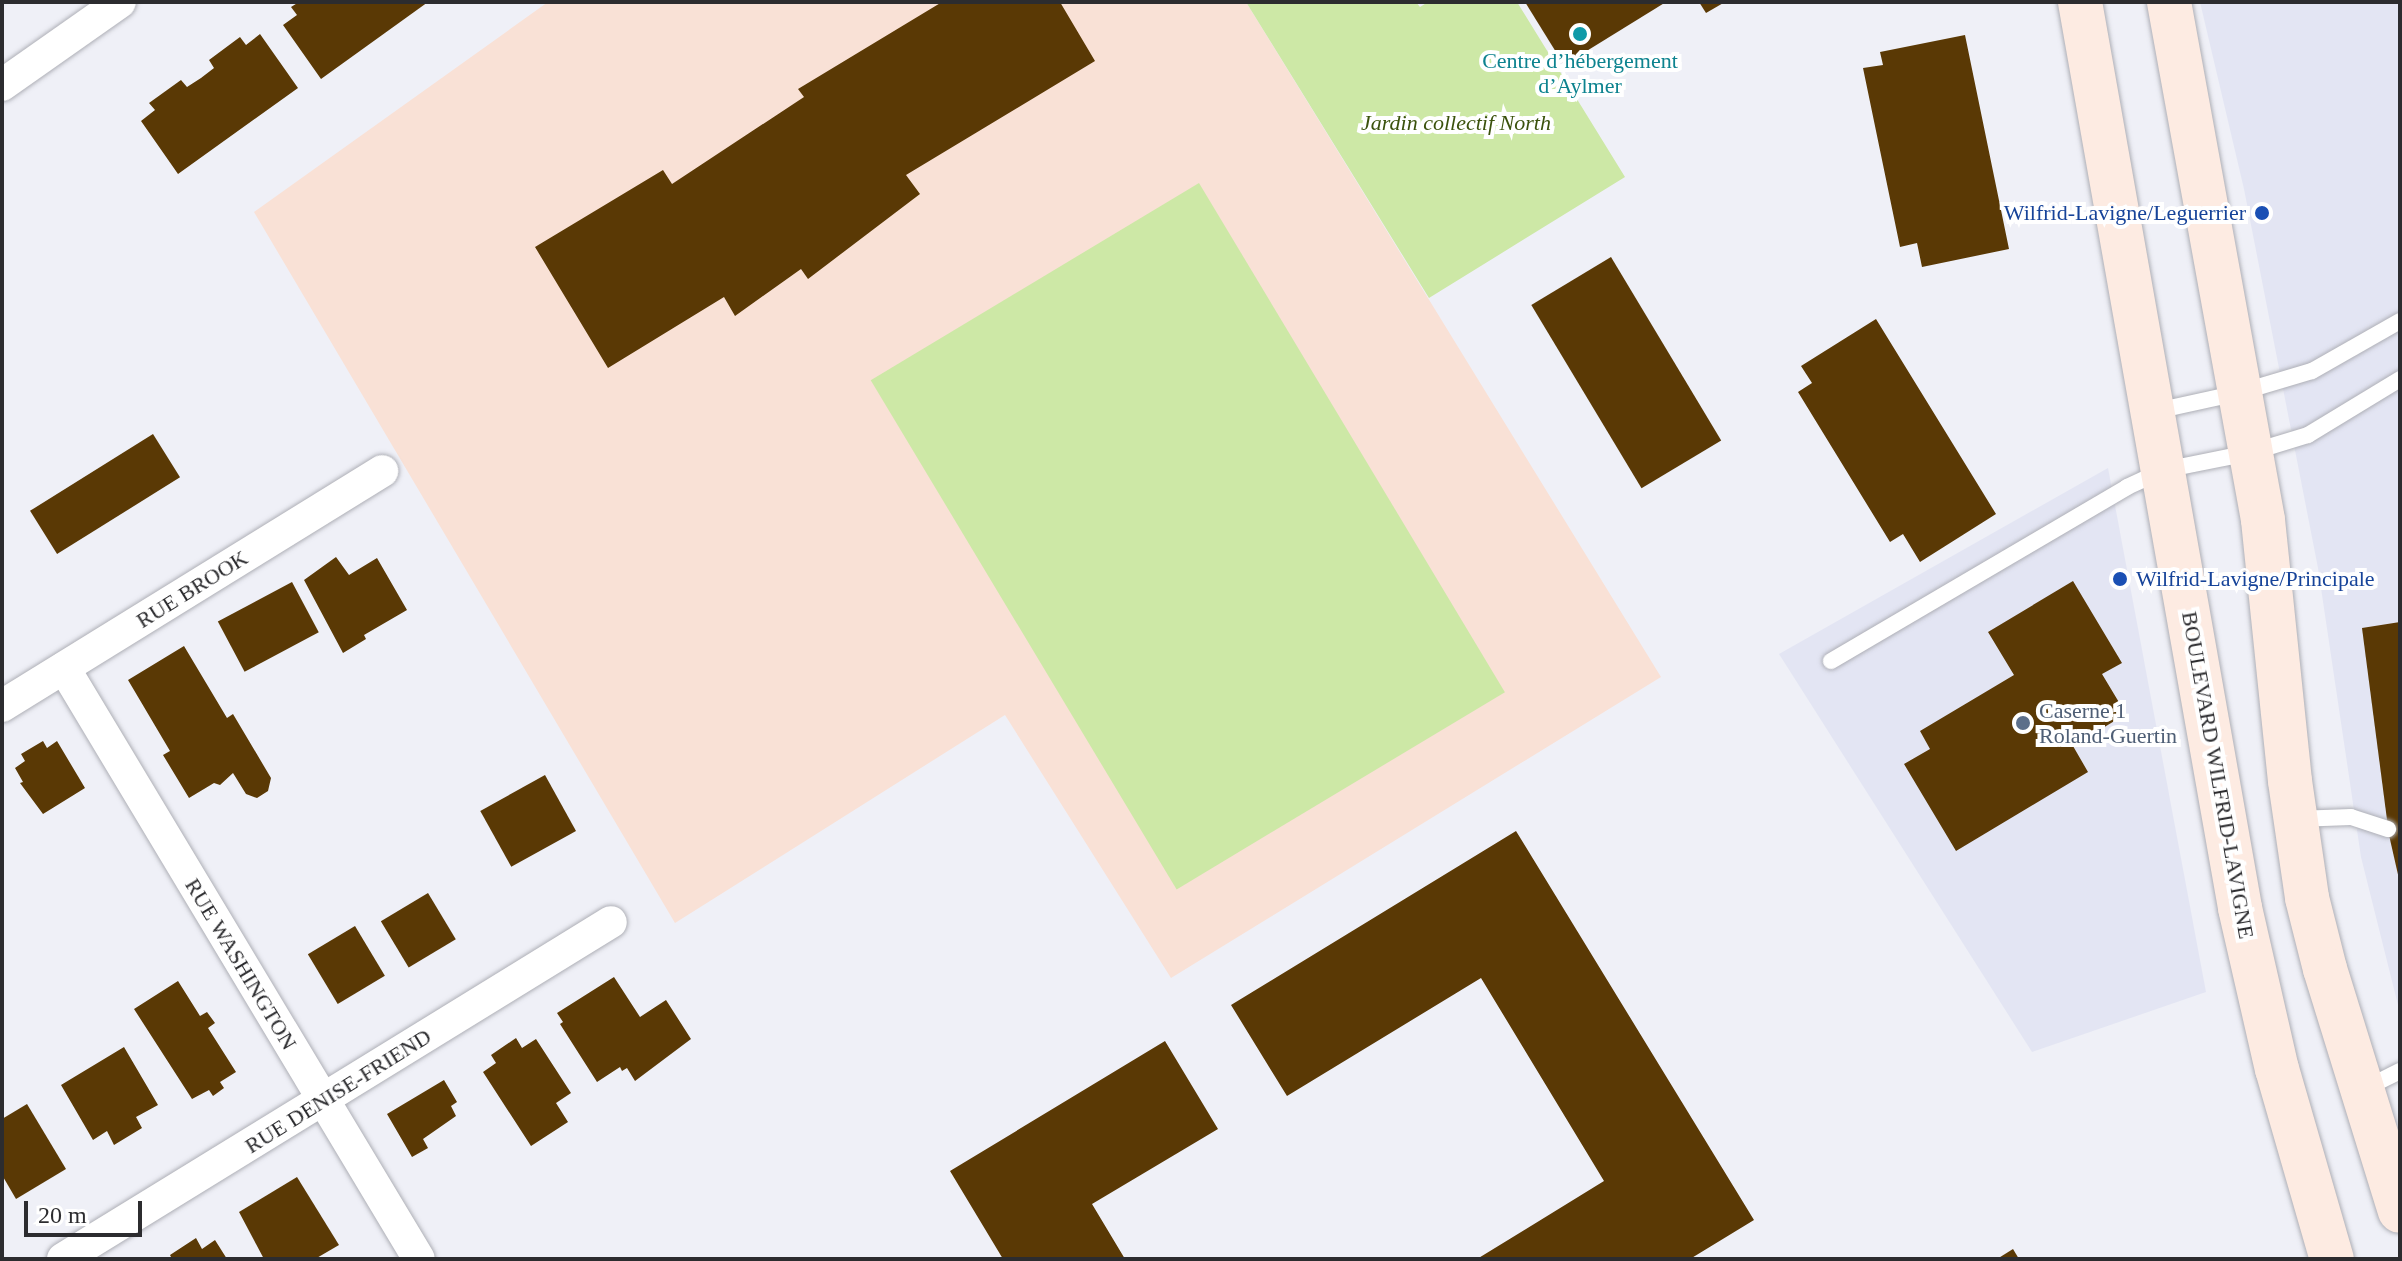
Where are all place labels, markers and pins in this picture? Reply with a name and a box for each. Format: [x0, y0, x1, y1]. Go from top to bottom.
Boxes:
marker: Centre d’hébergement d’Aylmer [1571, 25, 1589, 43]
place label: Centre d’hébergement d’Aylmer [1482, 47, 1678, 98]
place label: Wilfrid-Lavigne/Leguerrier [2004, 200, 2246, 226]
marker: Wilfrid-Lavigne/Leguerrier [2253, 204, 2271, 222]
place label: Wilfrid-Lavigne/Principale [2136, 566, 2375, 592]
marker: Wilfrid-Lavigne/Principale [2111, 570, 2129, 588]
place label: Caserne 1 Roland-Guertin [2039, 697, 2177, 748]
marker: Caserne 1 Roland-Guertin [2014, 714, 2032, 732]

